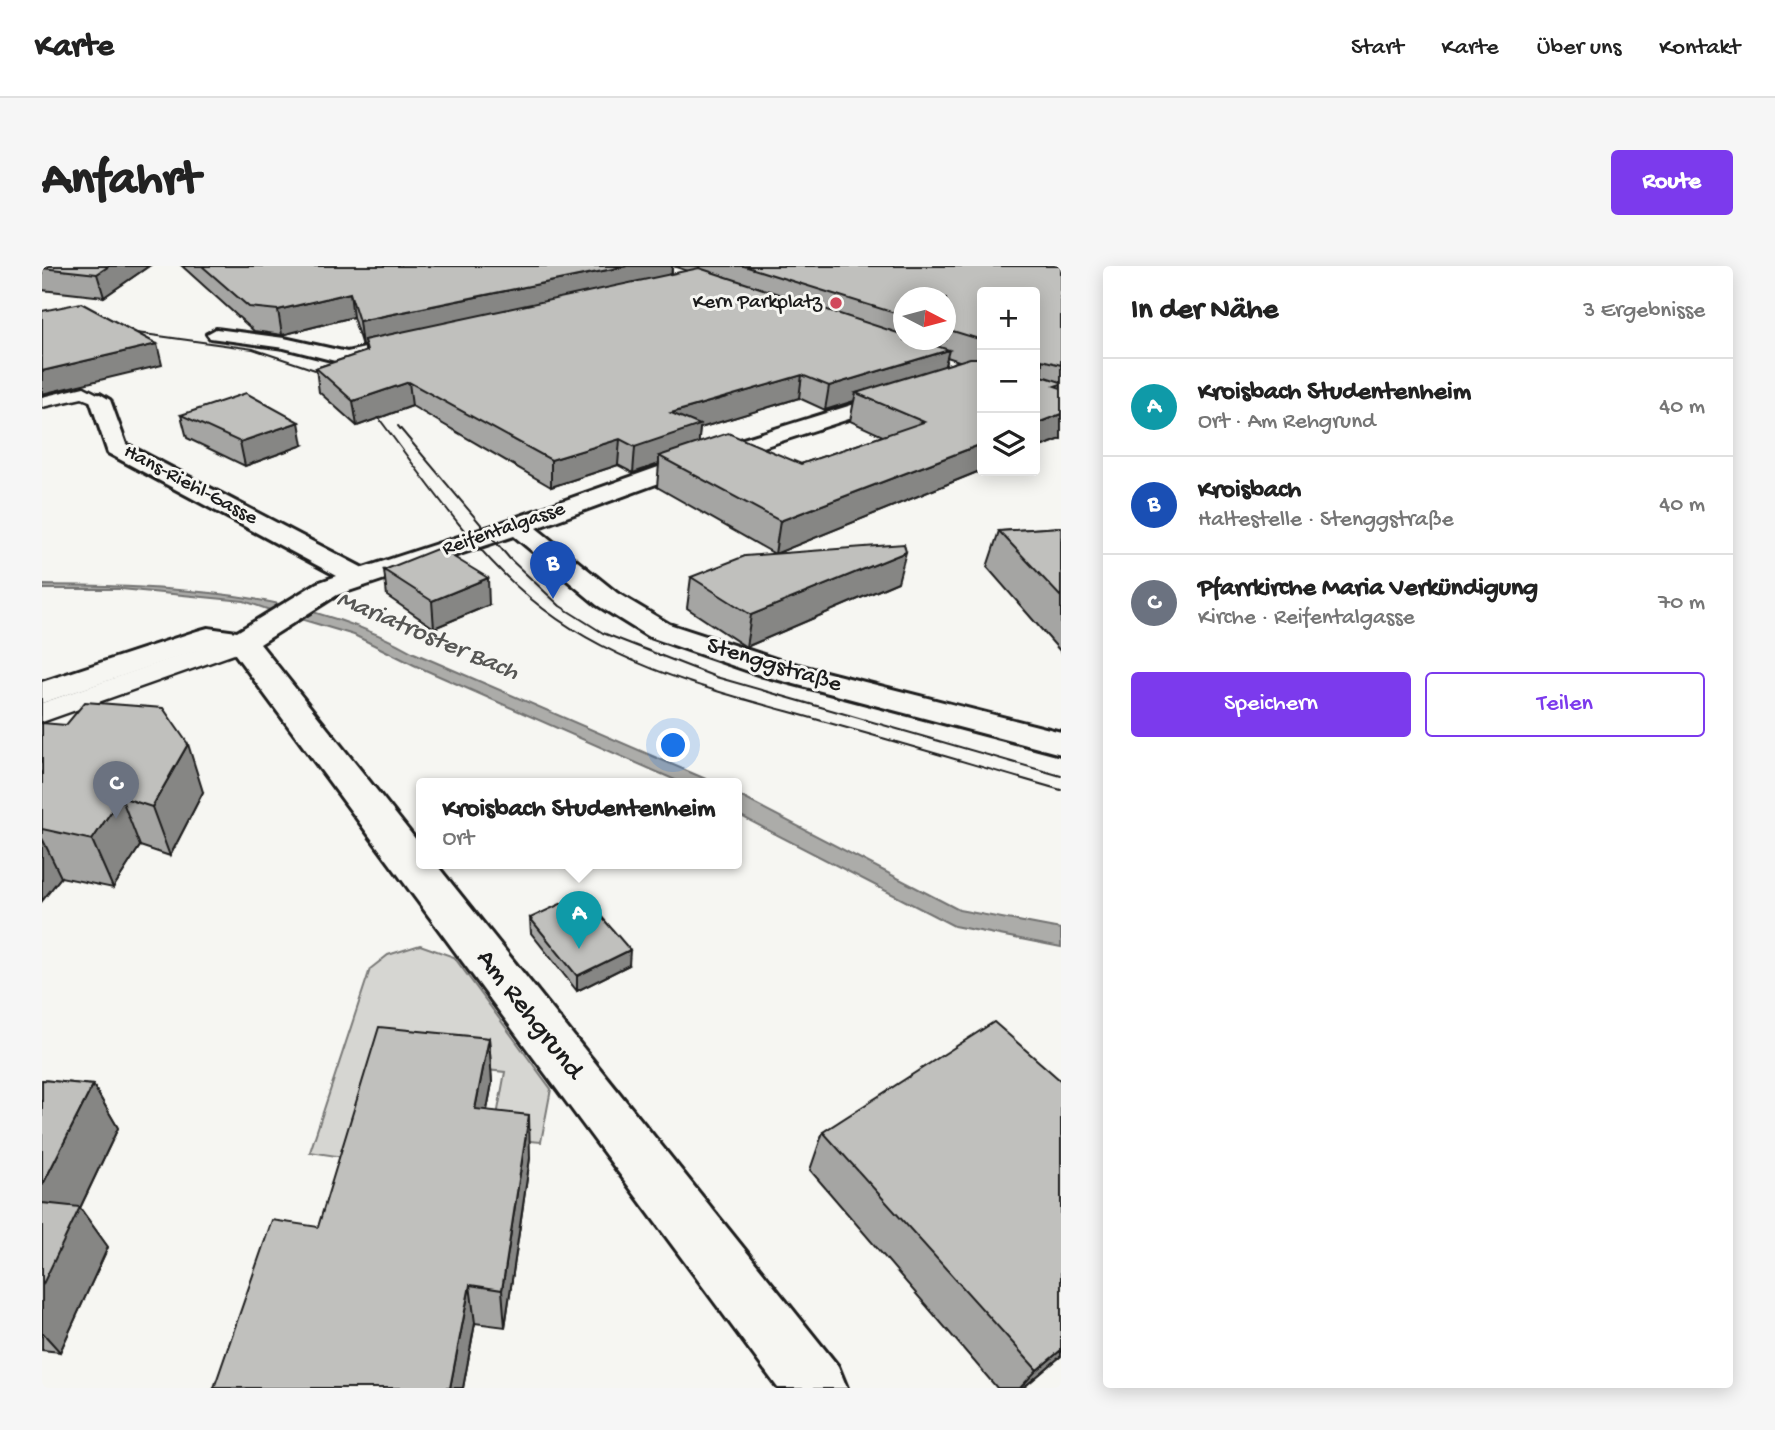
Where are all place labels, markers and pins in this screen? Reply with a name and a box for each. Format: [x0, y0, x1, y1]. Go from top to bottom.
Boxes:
place label: Kern Parkplatz [693, 291, 823, 316]
marker: Kern Parkplatz [828, 295, 844, 311]
pin: B [530, 541, 576, 599]
pin: C [93, 761, 139, 819]
pin: A [556, 891, 602, 949]

